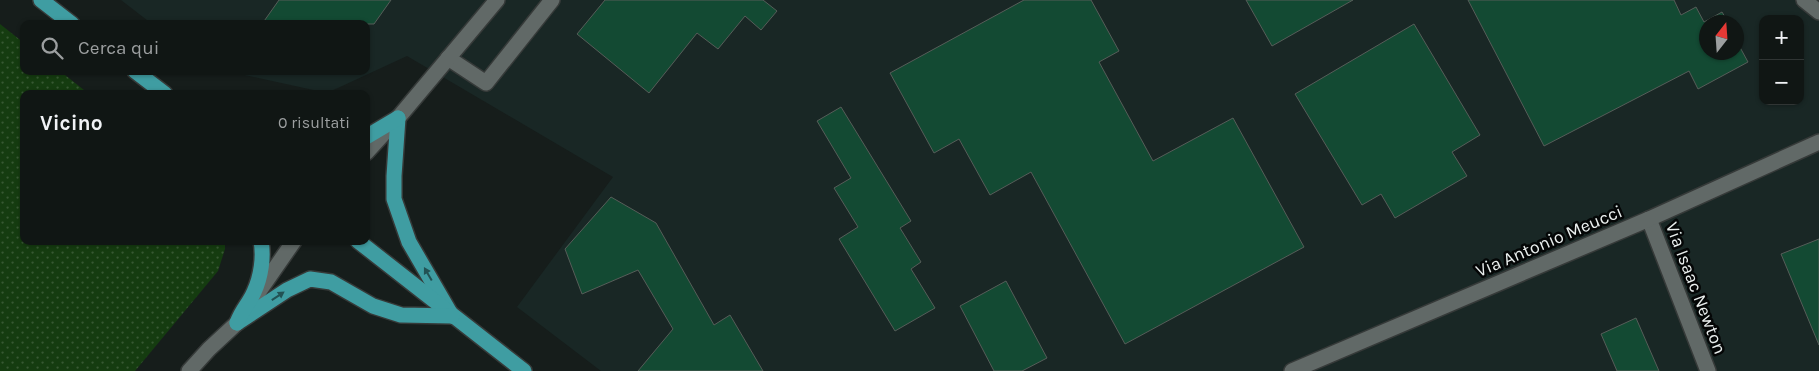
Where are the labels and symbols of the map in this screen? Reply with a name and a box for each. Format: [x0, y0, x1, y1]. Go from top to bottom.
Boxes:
north arrow [1699, 15, 1744, 60]
street label: Via Antonio Meucci [1472, 200, 1626, 282]
street label: Via Isaac Newton [1661, 219, 1731, 357]
one-way arrow [424, 266, 432, 281]
one-way arrow [271, 291, 285, 301]

